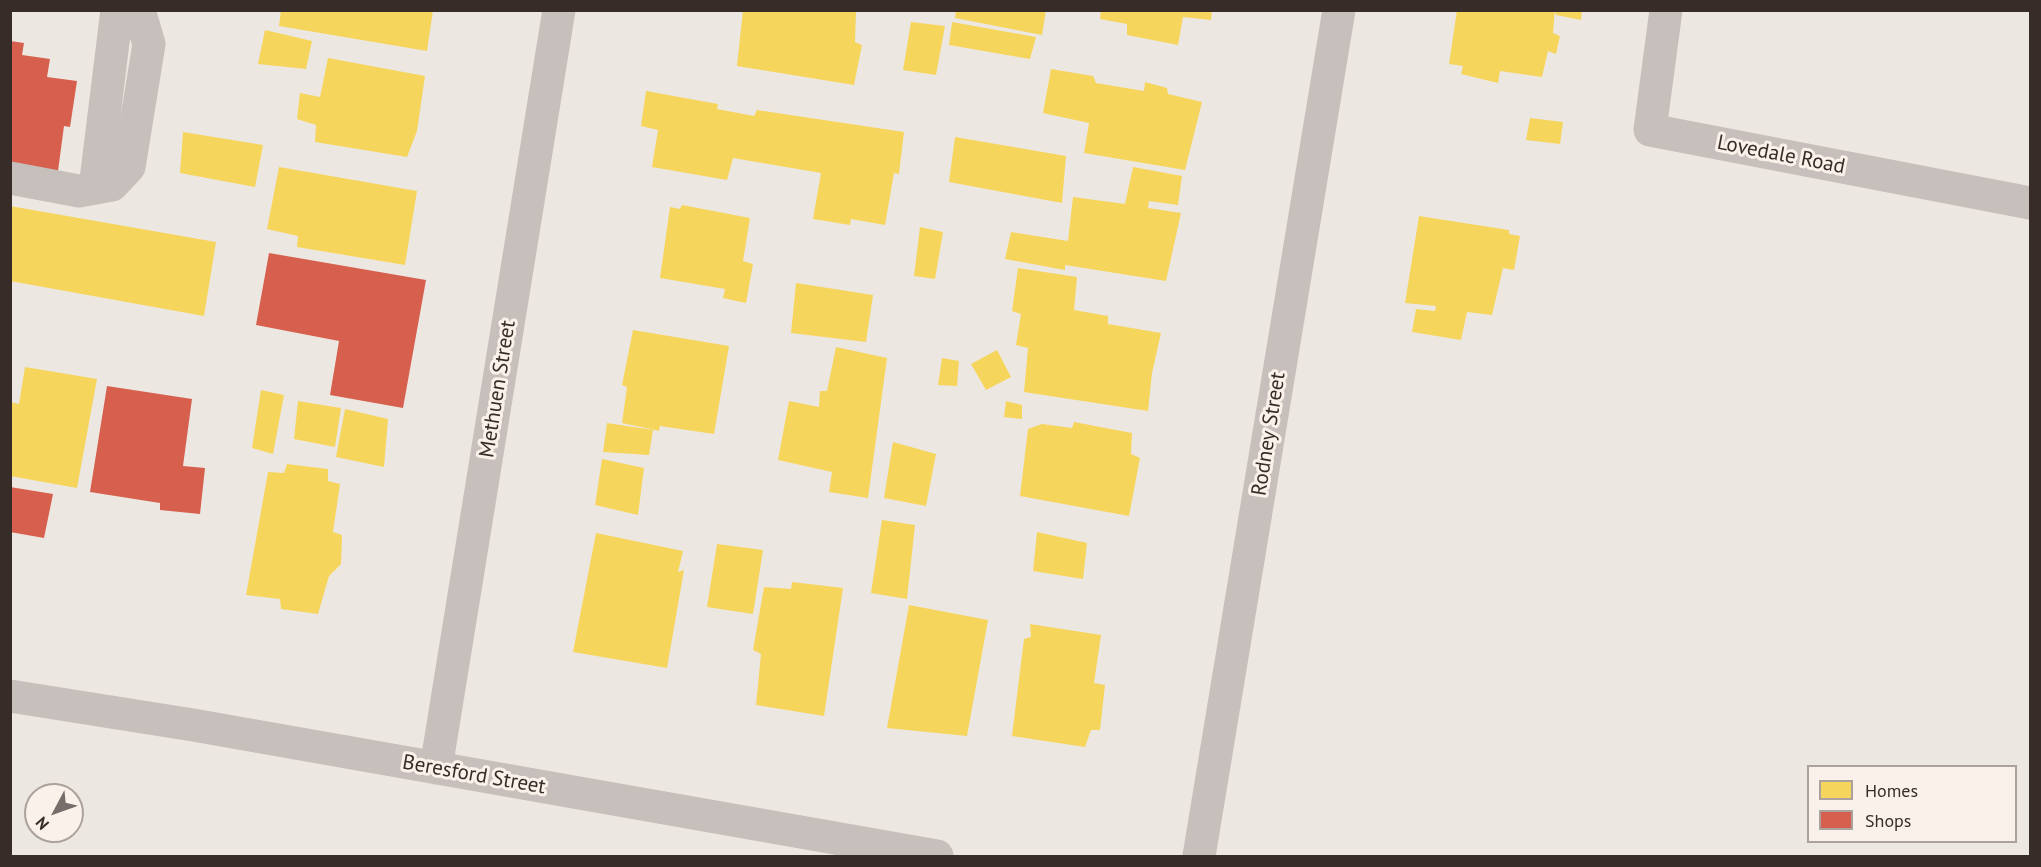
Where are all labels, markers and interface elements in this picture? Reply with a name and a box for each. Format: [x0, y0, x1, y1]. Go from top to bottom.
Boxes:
street label: Lovedale Road [1715, 130, 1847, 180]
street label: Methuen Street [475, 319, 521, 459]
street label: Rodney Street [1247, 370, 1291, 498]
street label: Beresford Street [400, 750, 548, 800]
legend [1807, 765, 2017, 843]
text: Homes [1865, 779, 1918, 802]
north arrow [24, 783, 84, 843]
text: Shops [1865, 809, 1911, 832]
text: N [31, 813, 53, 834]

